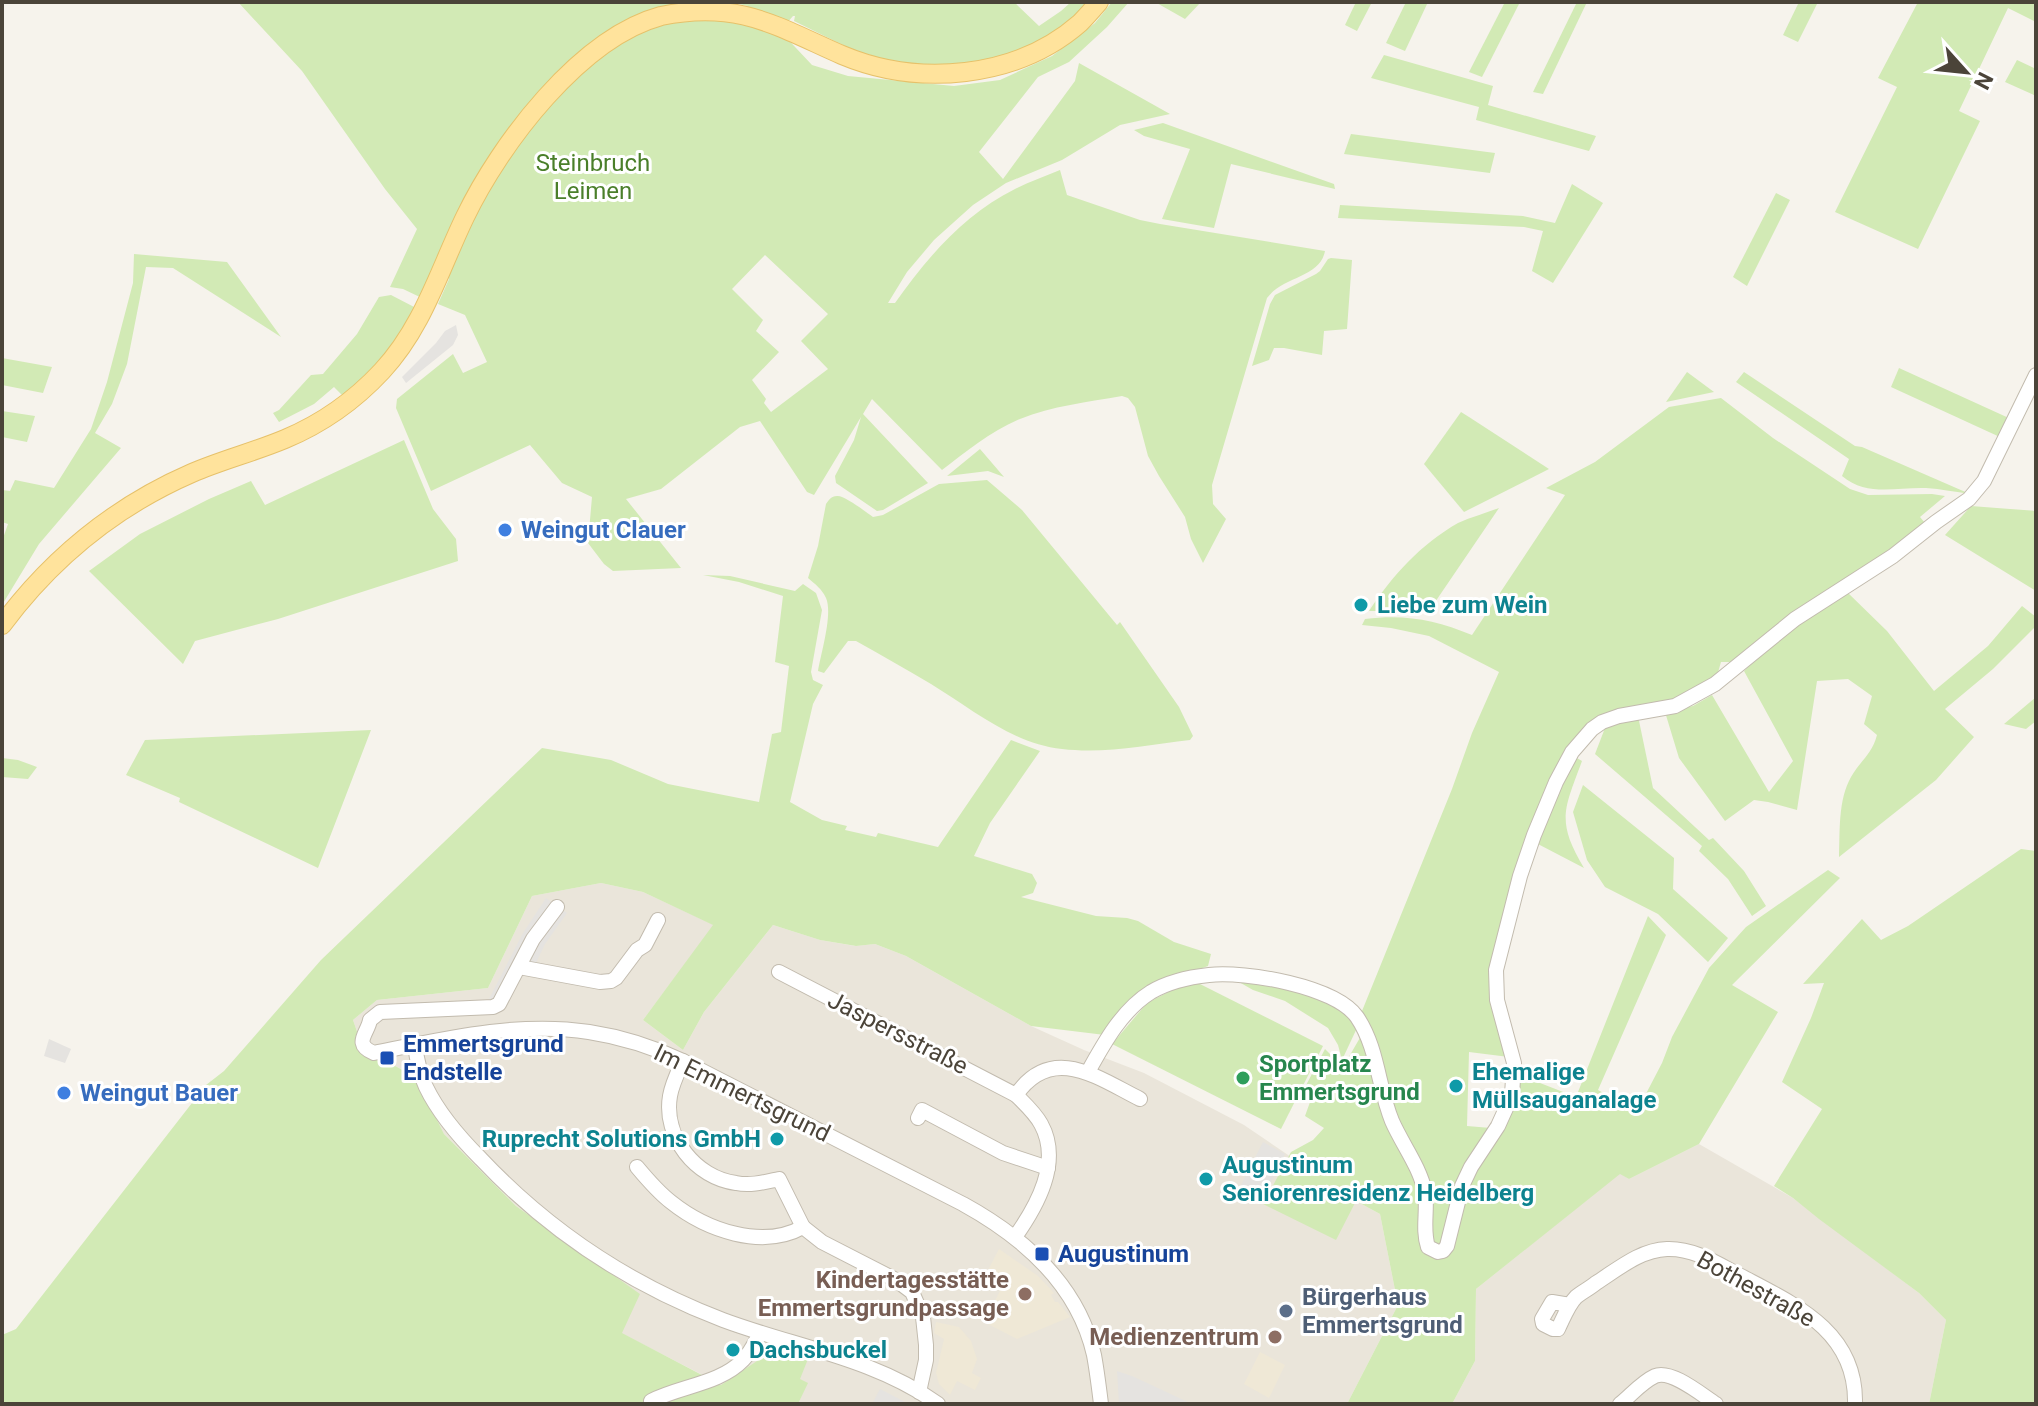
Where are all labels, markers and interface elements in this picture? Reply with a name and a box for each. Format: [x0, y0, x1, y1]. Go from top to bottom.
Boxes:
north arrow [1926, 32, 2006, 112]
text: N [1969, 68, 1998, 93]
park label: Steinbruch Leimen [536, 149, 650, 205]
place label: Weingut Clauer [521, 516, 686, 544]
marker: Weingut Clauer [496, 521, 514, 539]
place label: Liebe zum Wein [1377, 591, 1548, 619]
marker: Liebe zum Wein [1352, 596, 1370, 614]
street label: Jaspersstraße [823, 986, 973, 1080]
place label: Emmertsgrund Endstelle [403, 1030, 564, 1086]
street label: Im Emmertsgrund [649, 1038, 835, 1148]
marker: Emmertsgrund Endstelle [378, 1049, 396, 1067]
place label: Sportplatz Emmertsgrund [1259, 1050, 1420, 1106]
place label: Ehemalige Müllsauganalage [1472, 1058, 1657, 1114]
marker: Sportplatz Emmertsgrund [1234, 1069, 1252, 1087]
marker: Ehemalige Müllsauganalage [1447, 1077, 1465, 1095]
place label: Weingut Bauer [80, 1079, 238, 1107]
marker: Weingut Bauer [55, 1084, 73, 1102]
place label: Ruprecht Solutions GmbH [482, 1125, 761, 1153]
marker: Ruprecht Solutions GmbH [768, 1130, 786, 1148]
place label: Augustinum Seniorenresidenz Heidelberg [1222, 1151, 1534, 1207]
marker: Augustinum Seniorenresidenz Heidelberg [1197, 1170, 1215, 1188]
place label: Augustinum [1058, 1240, 1189, 1268]
marker: Augustinum [1033, 1245, 1051, 1263]
street label: Bothestraße [1692, 1245, 1820, 1333]
place label: Kindertagesstätte Emmertsgrundpassage [758, 1266, 1009, 1322]
place label: Bürgerhaus Emmertsgrund [1302, 1283, 1463, 1339]
marker: Kindertagesstätte Emmertsgrundpassage [1016, 1285, 1034, 1303]
marker: Bürgerhaus Emmertsgrund [1277, 1302, 1295, 1320]
place label: Medienzentrum [1089, 1323, 1259, 1351]
marker: Medienzentrum [1266, 1328, 1284, 1346]
place label: Dachsbuckel [749, 1336, 887, 1364]
marker: Dachsbuckel [724, 1341, 742, 1359]

